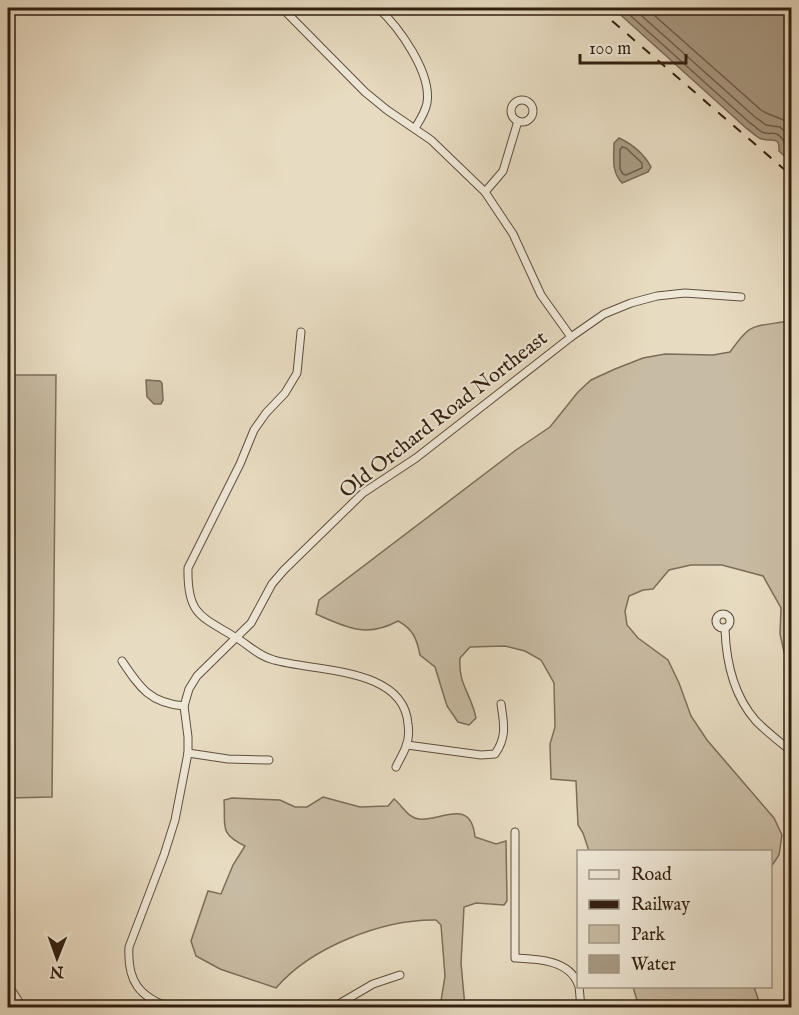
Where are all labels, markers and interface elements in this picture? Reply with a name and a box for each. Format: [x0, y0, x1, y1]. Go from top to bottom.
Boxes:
scale bar [580, 27, 686, 65]
text: 100 m [589, 38, 631, 61]
street label: Old Orchard Road Northeast [334, 325, 553, 505]
legend [577, 850, 772, 988]
text: Road [631, 864, 672, 887]
text: Railway [631, 894, 690, 917]
text: Park [631, 924, 666, 947]
north arrow [27, 928, 87, 988]
text: Water [631, 954, 676, 977]
text: N [50, 961, 65, 981]

